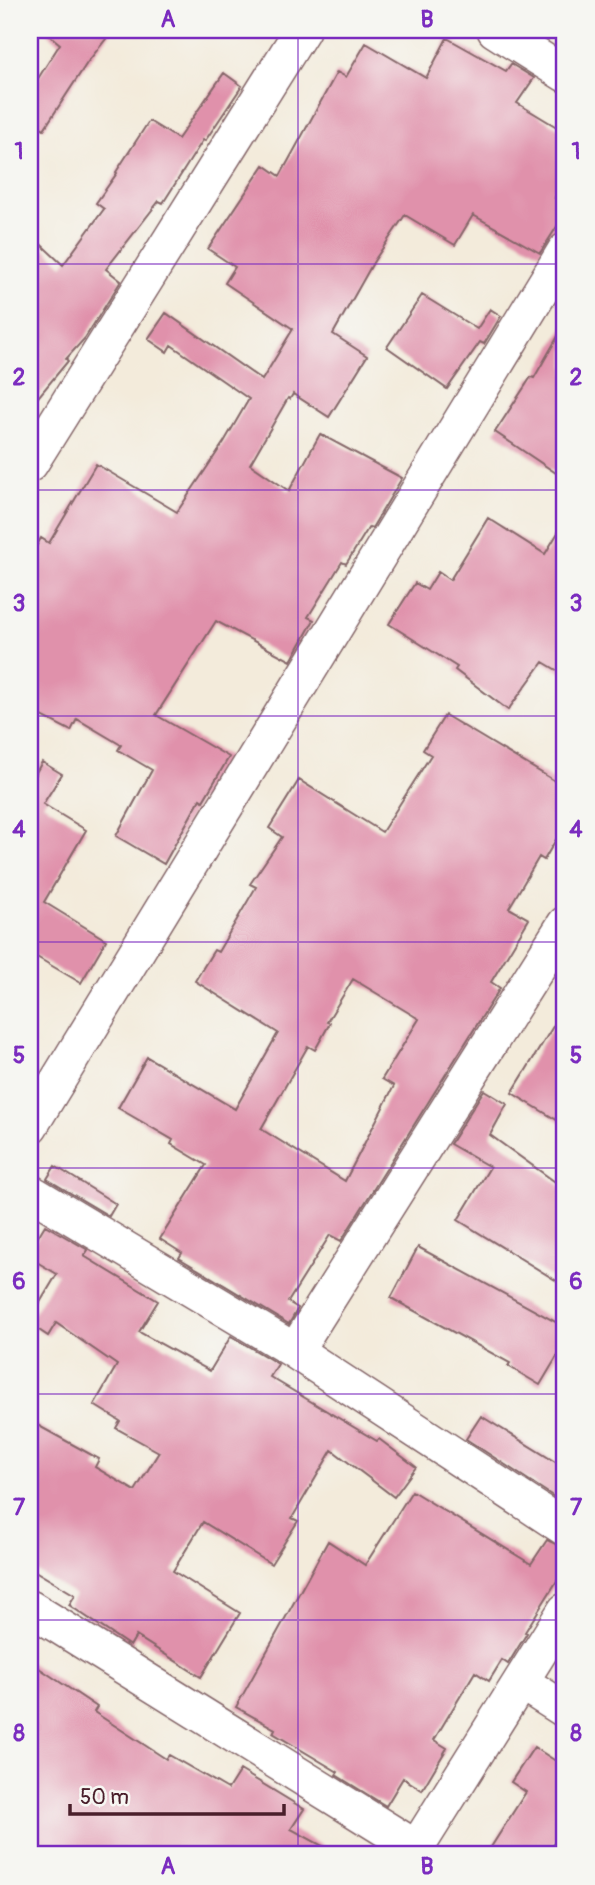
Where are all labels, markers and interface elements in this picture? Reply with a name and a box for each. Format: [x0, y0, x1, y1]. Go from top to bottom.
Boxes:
text: A [161, 5, 176, 34]
text: B [420, 5, 434, 34]
text: 1 [15, 137, 24, 166]
text: 1 [572, 137, 581, 166]
text: 2 [13, 363, 26, 392]
text: 2 [570, 363, 583, 392]
text: 3 [13, 589, 25, 618]
text: 3 [570, 589, 582, 618]
text: 4 [12, 815, 26, 844]
text: 4 [569, 815, 583, 844]
text: 5 [13, 1041, 25, 1070]
text: 5 [570, 1041, 582, 1070]
text: 6 [12, 1267, 26, 1296]
text: 6 [569, 1267, 583, 1296]
text: 7 [13, 1493, 26, 1522]
text: 7 [570, 1493, 583, 1522]
text: 8 [13, 1719, 25, 1748]
text: 8 [570, 1719, 582, 1748]
scale bar [70, 1773, 284, 1817]
text: 50 m [80, 1784, 129, 1811]
text: A [161, 1852, 176, 1881]
text: B [420, 1852, 434, 1881]

